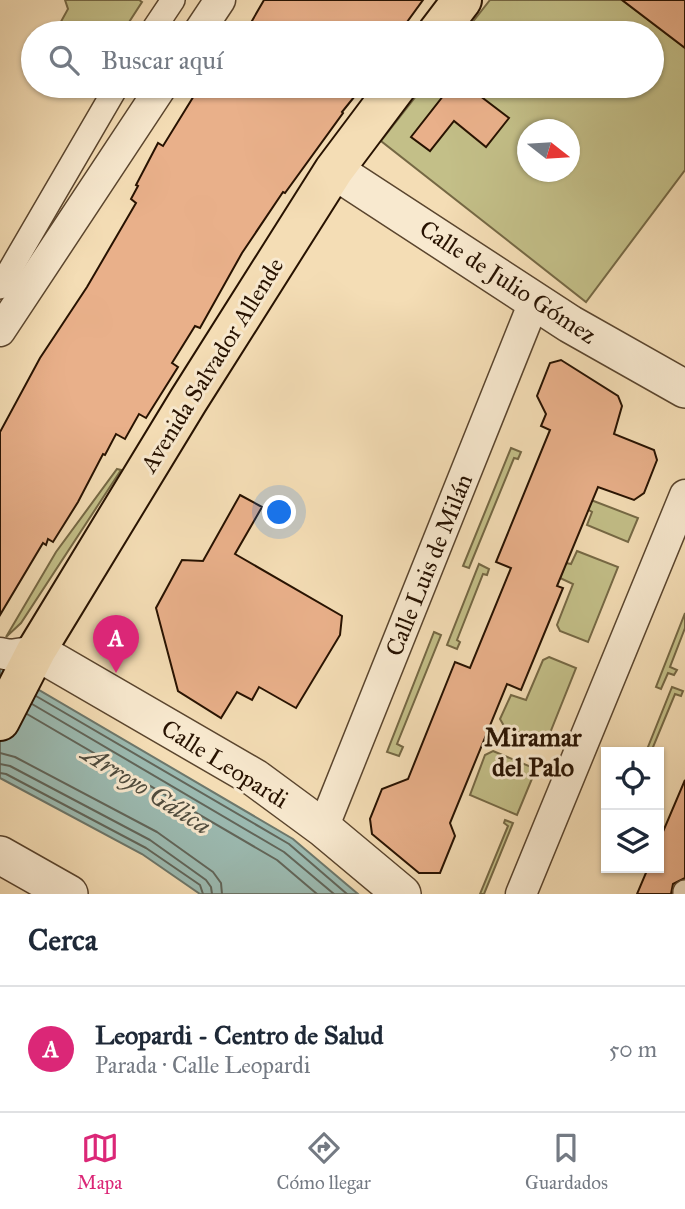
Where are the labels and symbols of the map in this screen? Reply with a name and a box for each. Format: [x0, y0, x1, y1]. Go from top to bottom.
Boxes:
north arrow [517, 119, 580, 182]
street label: Calle de Julio Gómez [414, 214, 602, 350]
street label: Avenida Salvador Allende [133, 252, 290, 479]
street label: Calle Luis de Milán [379, 470, 479, 660]
your location [262, 495, 296, 529]
pin: A [93, 615, 139, 673]
street label: Calle Leopardi [156, 713, 294, 815]
district label: Miramar del Palo [484, 721, 583, 783]
water label: Arroyo Gálica [74, 735, 217, 841]

